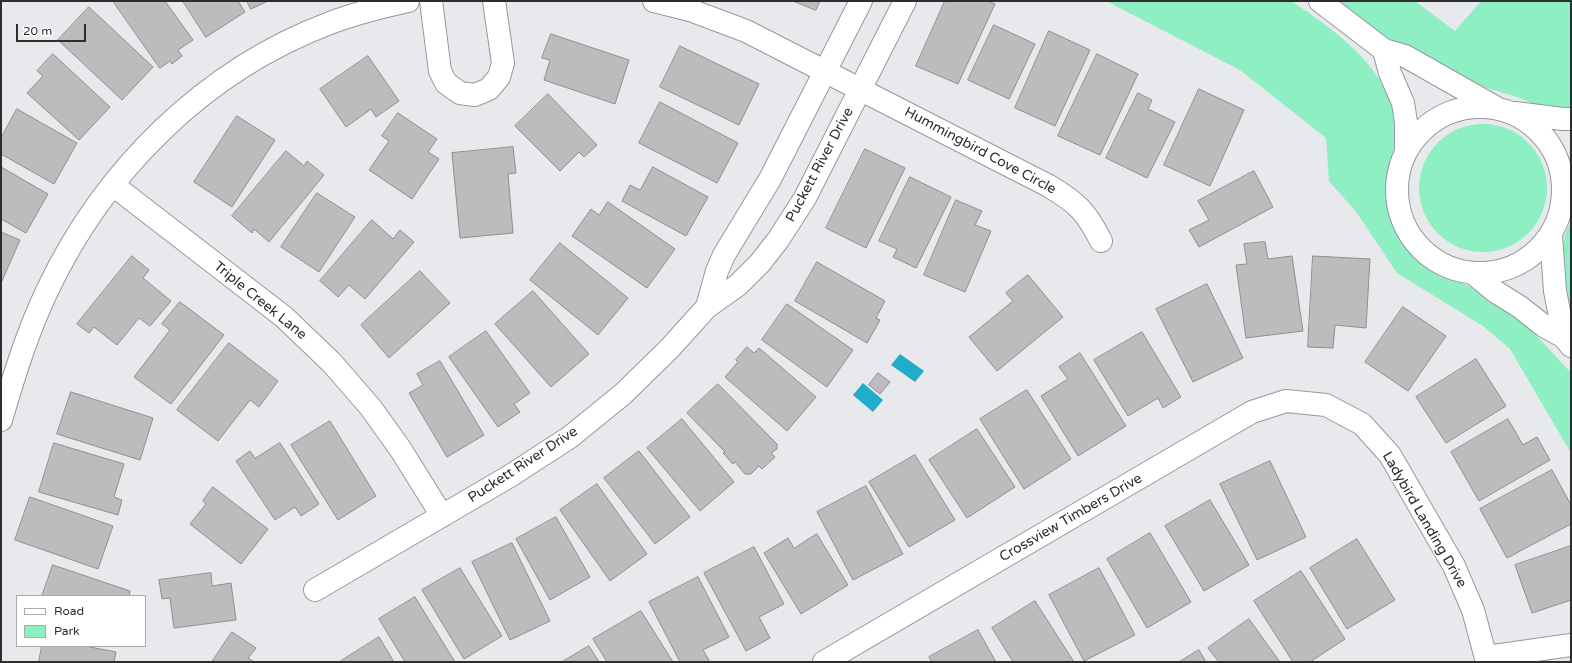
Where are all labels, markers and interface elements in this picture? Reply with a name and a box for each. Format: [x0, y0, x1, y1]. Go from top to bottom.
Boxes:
scale bar [18, 16, 88, 42]
text: 20 m [23, 24, 52, 38]
street label: Hummingbird Cove Circle [901, 104, 1059, 198]
street label: Puckett River Drive [783, 105, 857, 225]
street label: Triple Creek Lane [210, 258, 310, 344]
street label: Puckett River Drive [465, 423, 581, 507]
street label: Ladybird Landing Drive [1378, 449, 1470, 591]
street label: Crossview Timbers Drive [997, 470, 1145, 566]
legend [16, 595, 146, 647]
text: Road [54, 604, 84, 618]
text: Park [54, 624, 80, 638]

